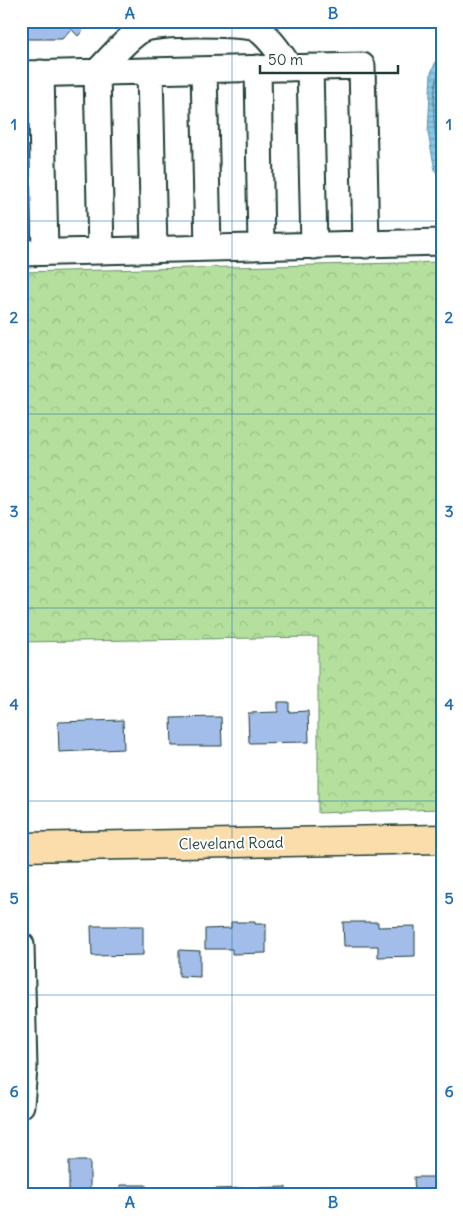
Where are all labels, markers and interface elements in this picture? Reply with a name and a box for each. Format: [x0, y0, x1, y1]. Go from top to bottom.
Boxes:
text: A [125, 3, 135, 23]
text: B [328, 3, 339, 23]
scale bar [260, 42, 398, 74]
text: 50 m [268, 50, 303, 69]
text: 1 [11, 114, 17, 134]
text: 1 [446, 114, 452, 134]
text: 2 [10, 307, 19, 327]
text: 2 [445, 307, 454, 327]
text: 3 [9, 501, 19, 521]
text: 3 [444, 501, 454, 521]
text: 4 [9, 694, 19, 714]
text: 4 [444, 694, 454, 714]
street label: Cleveland Road [178, 833, 284, 853]
text: 5 [9, 888, 19, 908]
text: 5 [444, 888, 454, 908]
text: 6 [9, 1081, 19, 1101]
text: 6 [444, 1081, 454, 1101]
text: A [125, 1192, 135, 1212]
text: B [328, 1192, 339, 1212]

